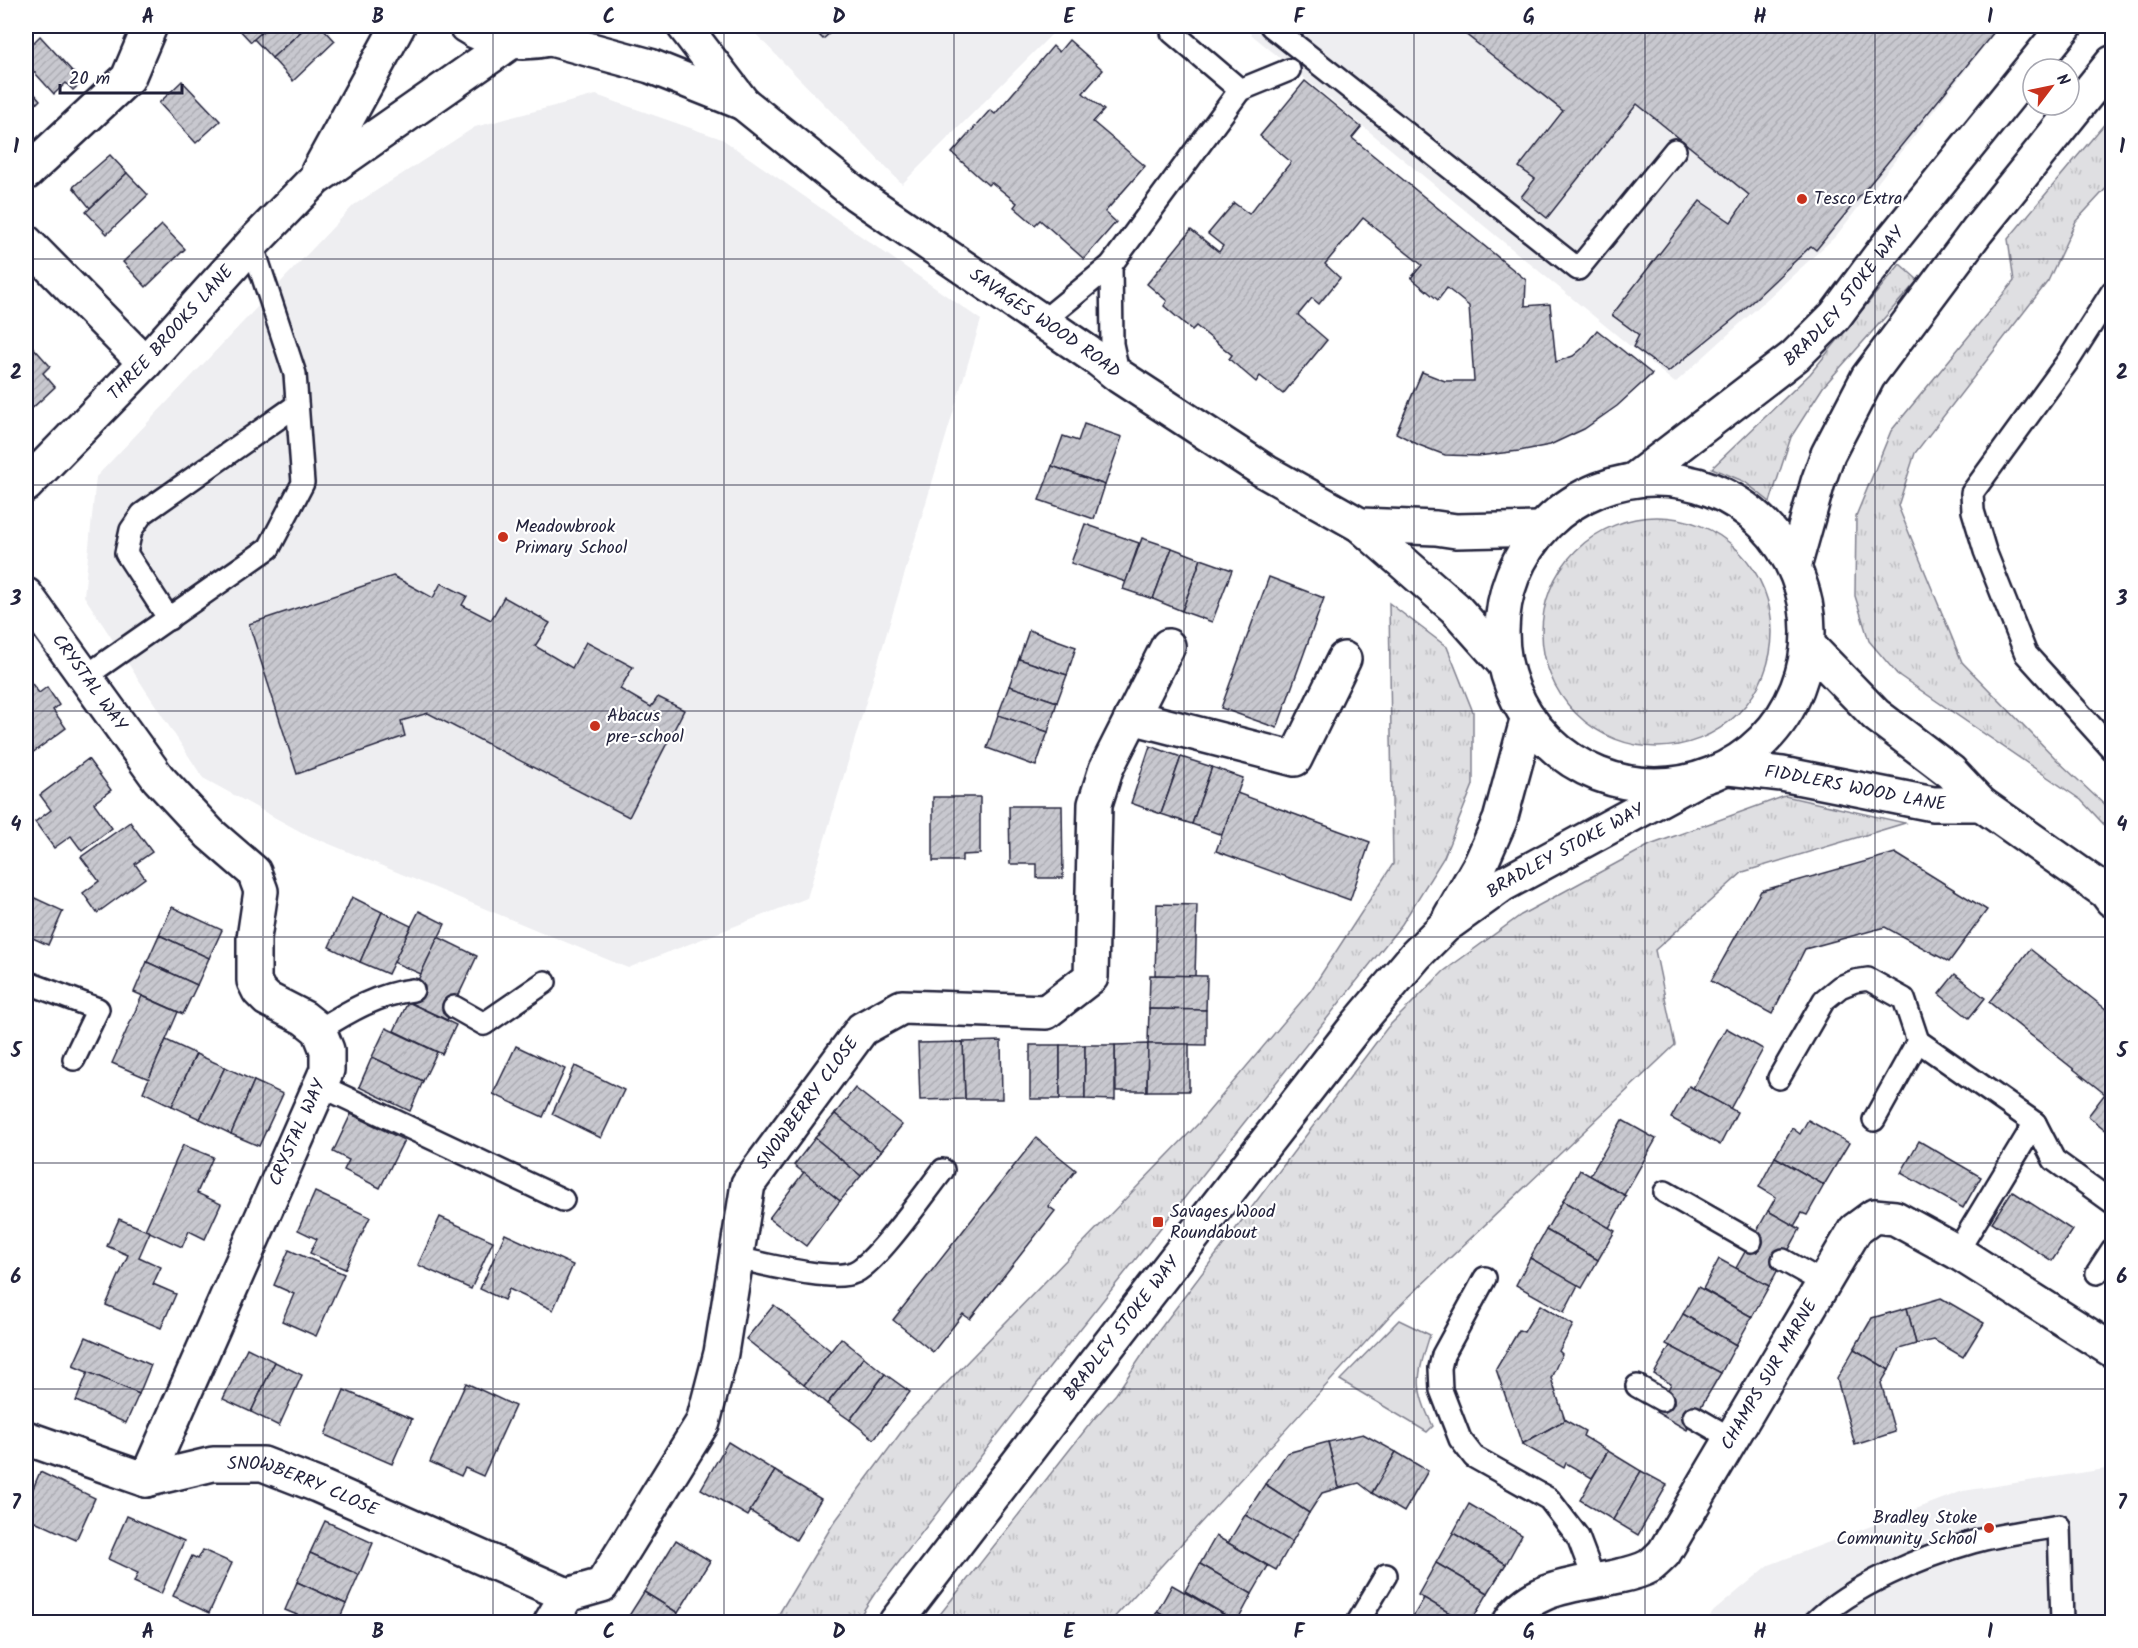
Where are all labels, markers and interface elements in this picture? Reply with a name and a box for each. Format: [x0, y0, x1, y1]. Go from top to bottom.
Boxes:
text: A [142, 2, 154, 34]
text: B [372, 2, 384, 34]
text: C [603, 2, 615, 34]
text: D [832, 2, 846, 34]
text: E [1063, 2, 1075, 34]
text: F [1294, 2, 1306, 34]
text: G [1523, 2, 1535, 34]
text: H [1753, 2, 1767, 34]
text: I [1987, 2, 1993, 34]
scale bar [60, 57, 182, 95]
north arrow [2021, 57, 2081, 117]
text: 20 m [69, 65, 110, 94]
text: N [2049, 69, 2076, 91]
text: 1 [13, 132, 19, 164]
text: 1 [2119, 132, 2125, 164]
place label: Tesco Extra [1814, 185, 1902, 214]
marker: Tesco Extra [1795, 192, 1809, 206]
street label: BRADLEY STOKE WAY [1777, 220, 1913, 374]
street label: THREE BROOKS LANE [101, 258, 241, 408]
street label: SAVAGES WOOD ROAD [963, 261, 1127, 386]
text: 2 [10, 358, 22, 390]
text: 2 [2116, 358, 2128, 390]
place label: Meadowbrook Primary School [515, 513, 628, 563]
marker: Meadowbrook Primary School [496, 530, 510, 544]
text: 3 [10, 584, 22, 616]
text: 3 [2116, 584, 2128, 616]
street label: CRYSTAL WAY [44, 628, 135, 738]
place label: Abacus pre-school [606, 702, 685, 752]
marker: Abacus pre-school [588, 719, 602, 733]
street label: FIDDLERS WOOD LANE [1763, 758, 1946, 819]
street label: BRADLEY STOKE WAY [1480, 796, 1650, 906]
text: 4 [11, 810, 22, 842]
text: 4 [2117, 810, 2128, 842]
street label: SNOWBERRY CLOSE [749, 1030, 867, 1176]
text: 5 [10, 1036, 23, 1068]
text: 5 [2116, 1036, 2129, 1068]
street label: CRYSTAL WAY [262, 1074, 335, 1191]
place label: Savages Wood Roundabout [1170, 1198, 1276, 1248]
marker: Savages Wood Roundabout [1151, 1215, 1165, 1229]
street label: BRADLEY STOKE WAY [1056, 1250, 1187, 1407]
text: 6 [11, 1262, 22, 1294]
text: 6 [2117, 1262, 2128, 1294]
street label: CHAMPS SUR MARNE [1713, 1293, 1826, 1456]
street label: SNOWBERRY CLOSE [227, 1449, 383, 1525]
text: 7 [11, 1488, 21, 1520]
text: 7 [2117, 1488, 2127, 1520]
place label: Bradley Stoke Community School [1836, 1504, 1978, 1554]
marker: Bradley Stoke Community School [1982, 1521, 1996, 1535]
text: A [142, 1617, 154, 1648]
text: B [372, 1617, 384, 1648]
text: C [603, 1617, 615, 1648]
text: D [832, 1617, 846, 1648]
text: E [1063, 1617, 1075, 1648]
text: F [1294, 1617, 1306, 1648]
text: G [1523, 1617, 1535, 1648]
text: H [1753, 1617, 1767, 1648]
text: I [1987, 1617, 1993, 1648]

